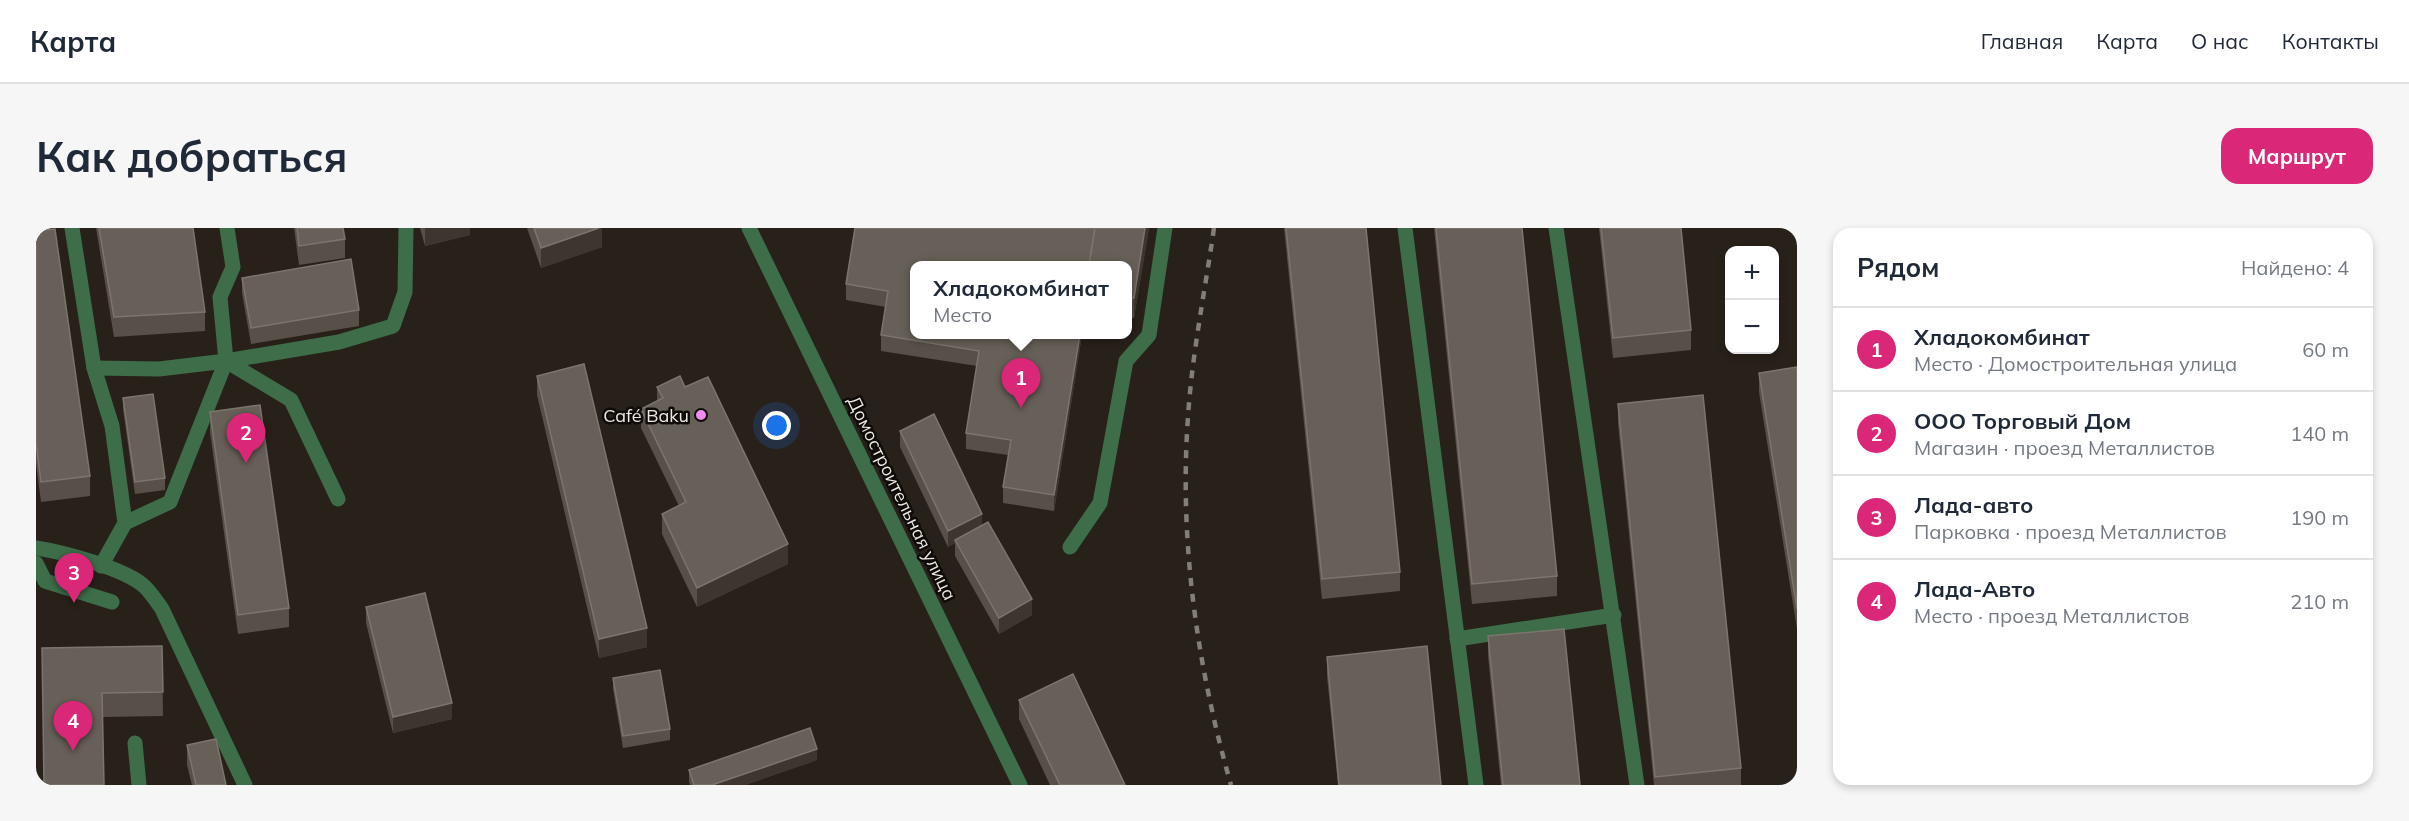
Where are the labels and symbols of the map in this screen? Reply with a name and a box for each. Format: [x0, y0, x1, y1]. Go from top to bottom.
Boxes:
pin: 1 [1002, 358, 1040, 408]
street label: Домостроительная улица [843, 392, 961, 604]
place label: Café Baku [603, 404, 689, 427]
marker: Café Baku [694, 408, 708, 422]
your location [762, 411, 791, 440]
pin: 2 [226, 414, 266, 463]
pin: 3 [54, 554, 93, 603]
pin: 4 [54, 702, 93, 751]

